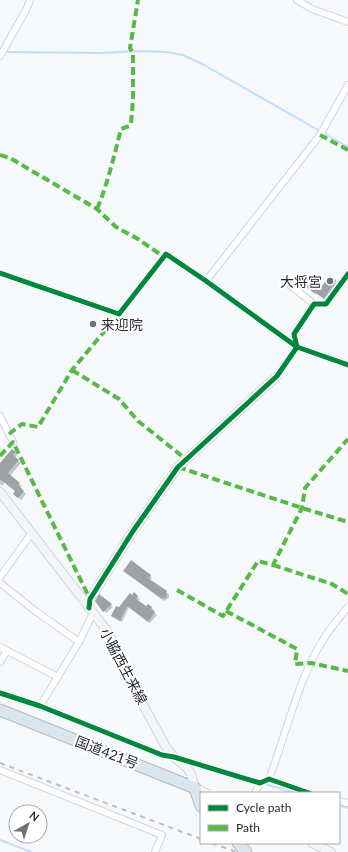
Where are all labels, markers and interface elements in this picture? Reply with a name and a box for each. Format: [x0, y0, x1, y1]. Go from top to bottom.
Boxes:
place label: 大将宮 [280, 273, 322, 290]
marker: 大将宮 [325, 276, 335, 286]
place label: 来迎院 [101, 316, 143, 333]
marker: 来迎院 [88, 319, 98, 329]
street label: 小脇西生来線 [97, 625, 151, 707]
street label: 国道421号 [73, 732, 141, 772]
legend [200, 792, 340, 844]
text: Cycle path [236, 800, 291, 815]
north arrow [8, 804, 48, 844]
text: N [27, 808, 42, 824]
text: Path [236, 820, 260, 835]

